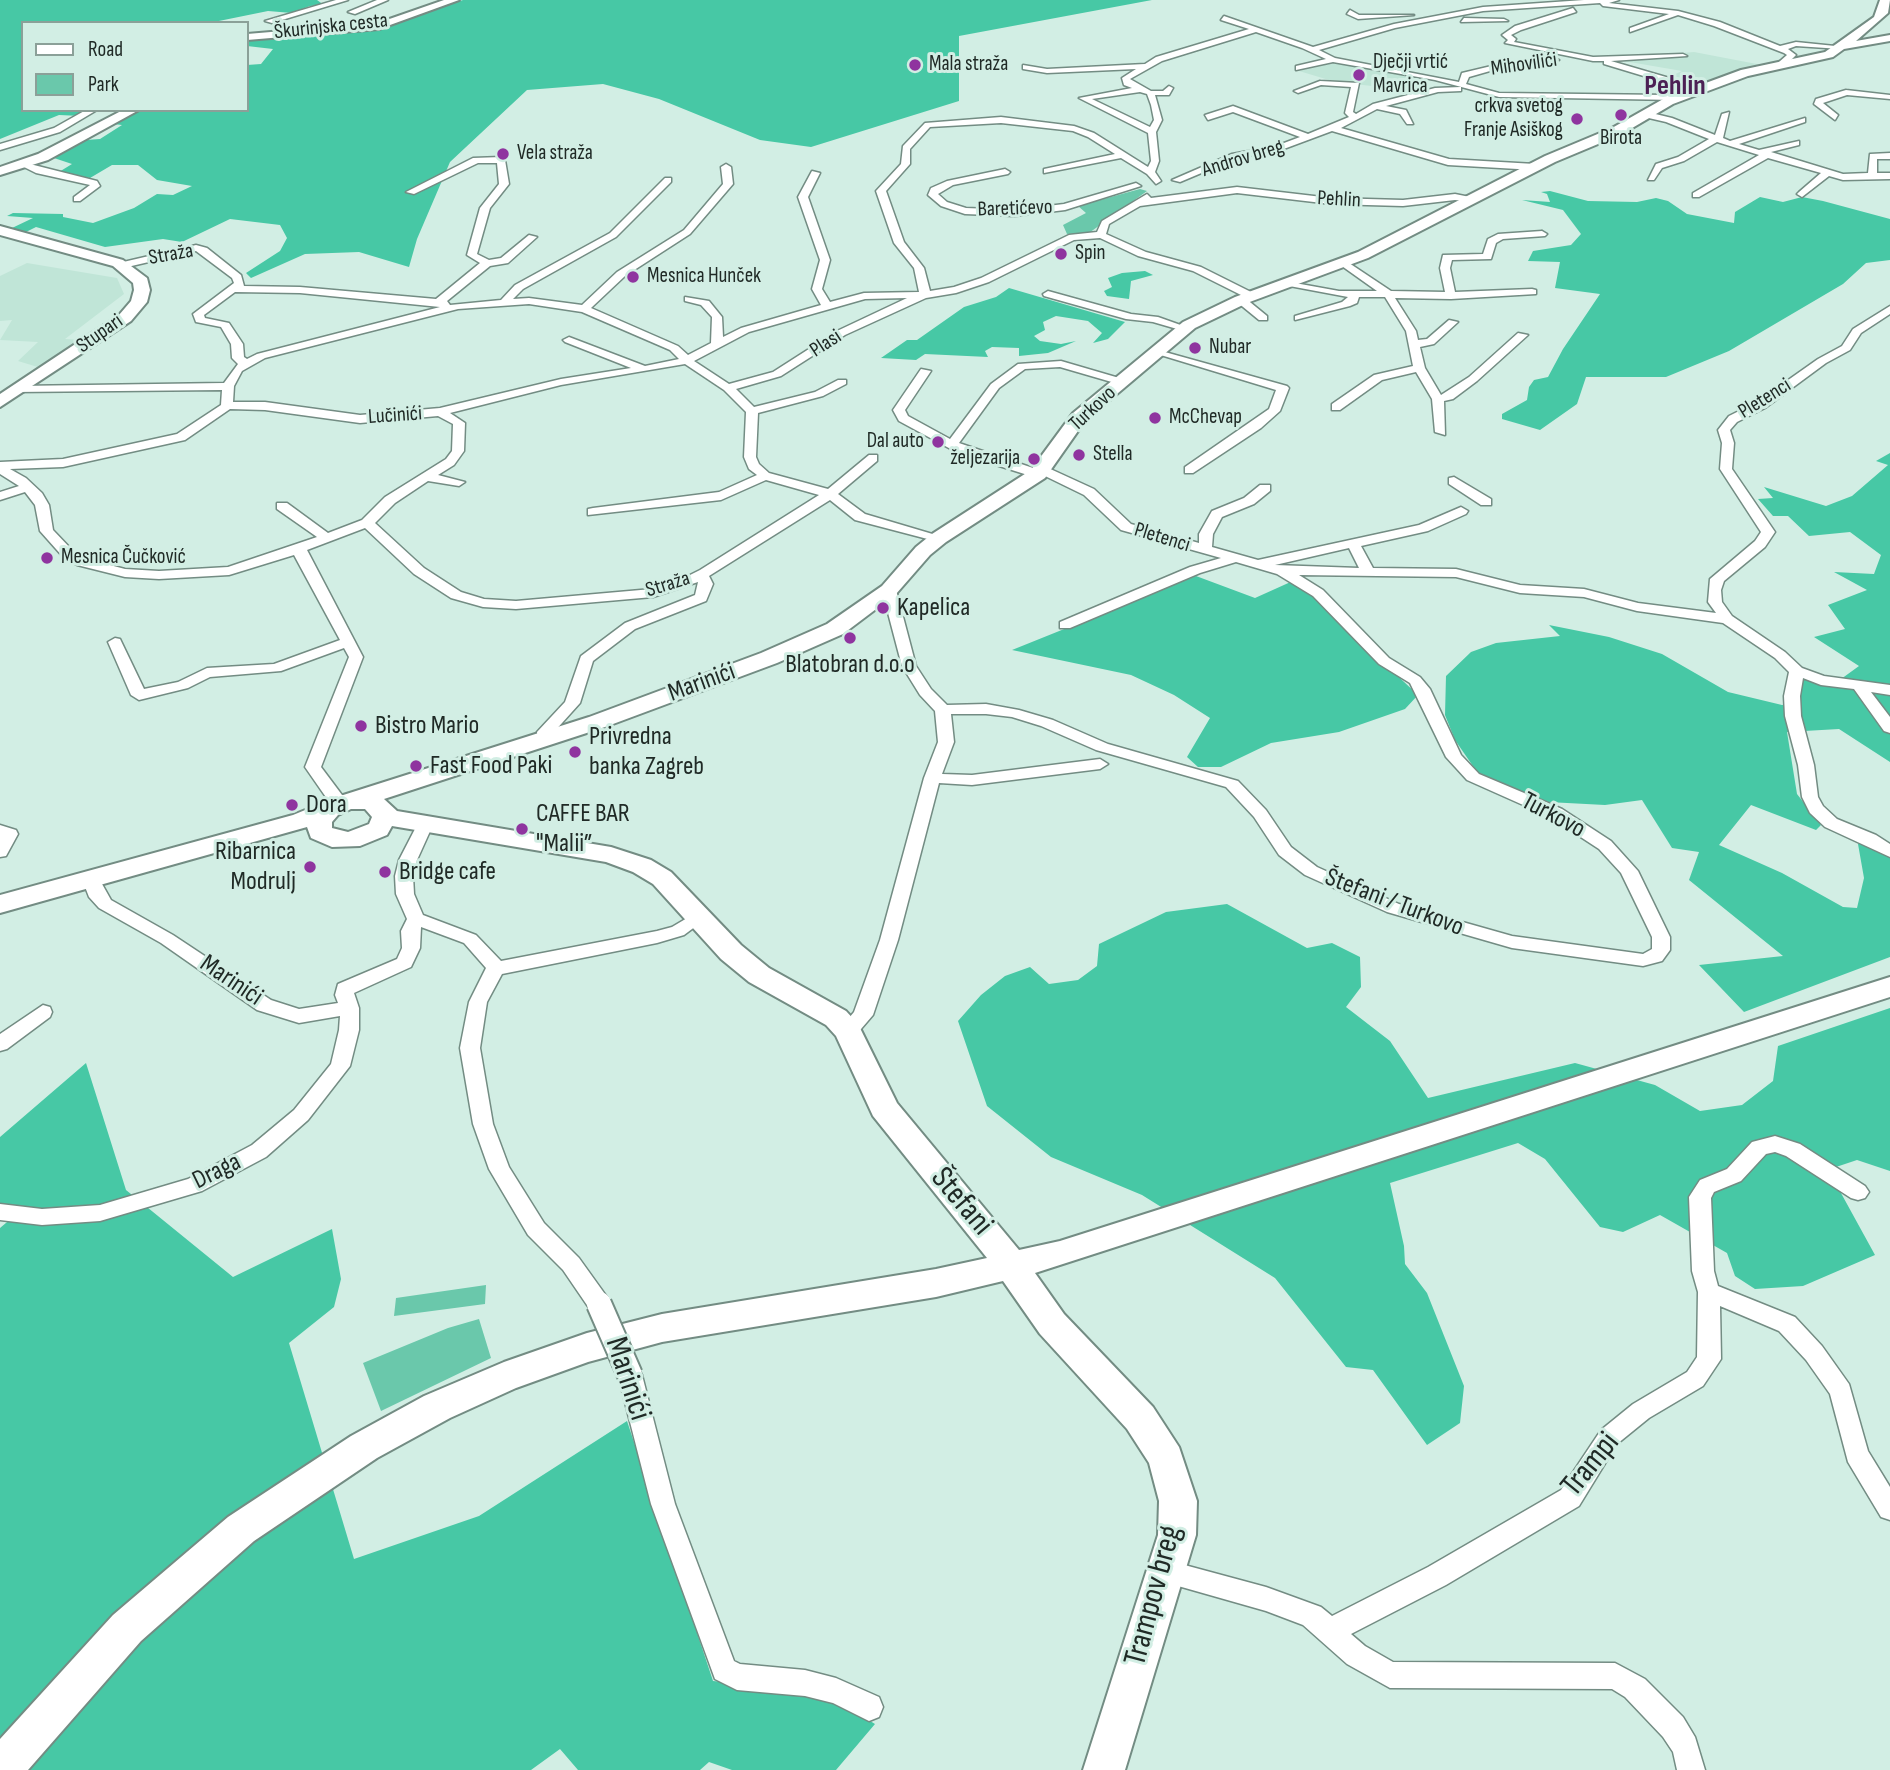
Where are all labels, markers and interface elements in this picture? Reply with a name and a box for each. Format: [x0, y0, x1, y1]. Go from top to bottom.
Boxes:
street label: Škurinjska cesta [273, 9, 389, 45]
legend [21, 21, 248, 112]
text: Road [88, 37, 123, 62]
street label: Mihovilići [1489, 48, 1559, 82]
place label: Dječji vrtić Mavrica [1373, 50, 1448, 100]
place label: Mala straža [929, 52, 1008, 78]
marker: Mala straža [907, 57, 923, 73]
marker: Dječji vrtić Mavrica [1351, 67, 1367, 83]
district label: Pehlin [1644, 70, 1706, 104]
text: Park [88, 72, 119, 97]
place label: crkva svetog Franje Asiškog [1464, 94, 1563, 144]
marker: Birota [1613, 107, 1629, 123]
marker: crkva svetog Franje Asiškog [1569, 111, 1585, 127]
place label: Birota [1600, 126, 1642, 152]
street label: Androv breg [1199, 135, 1287, 183]
place label: Vela straža [517, 141, 593, 167]
marker: Vela straža [495, 146, 511, 162]
street label: Pehlin [1317, 186, 1361, 214]
street label: Baretićevo [977, 195, 1053, 223]
street label: Straža [147, 239, 195, 271]
place label: Spin [1075, 241, 1106, 267]
marker: Spin [1053, 246, 1069, 262]
place label: Mesnica Hunček [647, 264, 761, 290]
marker: Mesnica Hunček [625, 269, 641, 285]
street label: Stupari [72, 309, 128, 359]
street label: Plasi [806, 325, 846, 363]
place label: Nubar [1209, 335, 1251, 361]
marker: Nubar [1187, 340, 1203, 356]
street label: Pletenci [1734, 373, 1796, 425]
street label: Turkovo [1064, 381, 1122, 437]
street label: Lučinići [367, 402, 423, 430]
place label: McChevap [1169, 405, 1242, 431]
marker: McChevap [1147, 410, 1163, 426]
place label: Dal auto [867, 429, 924, 455]
marker: Dal auto [930, 434, 946, 450]
place label: Stella [1093, 442, 1133, 468]
place label: željezarija [950, 446, 1020, 472]
marker: Stella [1071, 447, 1087, 463]
marker: željezarija [1026, 451, 1042, 467]
street label: Pletenci [1131, 518, 1193, 558]
place label: Mesnica Čučković [61, 545, 186, 571]
marker: Mesnica Čučković [39, 550, 55, 566]
street label: Straža [643, 566, 693, 604]
place label: Kapelica [897, 592, 970, 624]
marker: Kapelica [875, 600, 891, 616]
marker: Blatobran d.o.o [842, 630, 858, 646]
place label: Blatobran d.o.o [785, 649, 915, 681]
street label: Marinići [664, 657, 740, 709]
place label: Bistro Mario [375, 710, 479, 742]
marker: Bistro Mario [353, 718, 369, 734]
place label: Privredna banka Zagreb [589, 721, 704, 782]
marker: Privredna banka Zagreb [567, 744, 583, 760]
place label: Fast Food Paki [430, 750, 552, 782]
marker: Fast Food Paki [408, 758, 424, 774]
street label: Turkovo [1516, 786, 1590, 846]
place label: Dora [306, 789, 347, 821]
marker: Dora [284, 797, 300, 813]
place label: CAFFE BAR "Malii” [536, 798, 630, 860]
marker: CAFFE BAR "Malii” [514, 821, 530, 837]
place label: Ribarnica Modrulj [215, 836, 296, 898]
place label: Bridge cafe [399, 856, 496, 888]
marker: Ribarnica Modrulj [302, 859, 318, 875]
street label: Štefani / Turkovo [1320, 862, 1468, 944]
marker: Bridge cafe [377, 864, 393, 880]
street label: Marinići [194, 949, 268, 1013]
street label: Draga [188, 1147, 246, 1197]
street label: Štefani [922, 1160, 1000, 1244]
street label: Marinići [596, 1333, 658, 1425]
street label: Trampi [1554, 1425, 1628, 1505]
street label: Trampov breg [1117, 1522, 1191, 1670]

